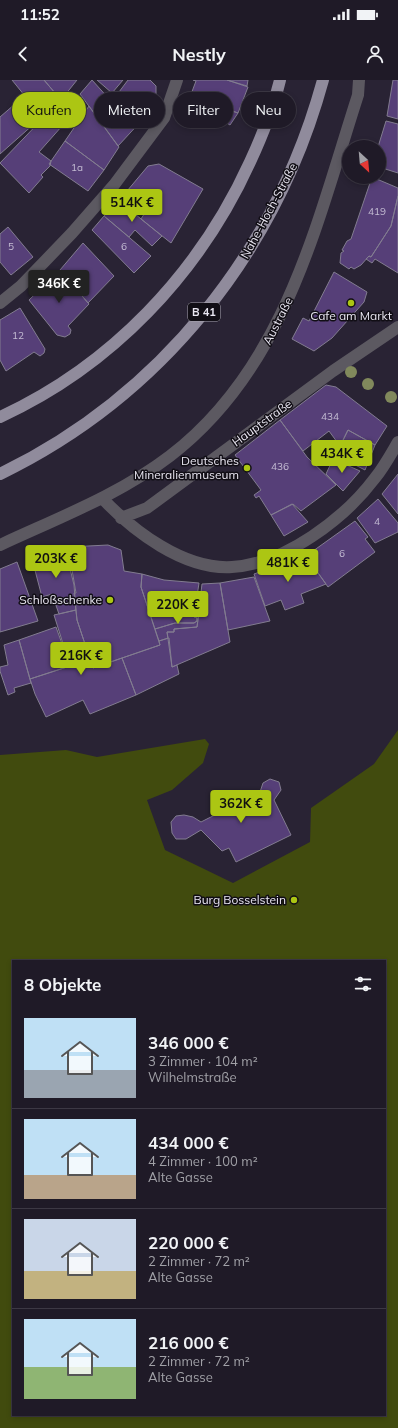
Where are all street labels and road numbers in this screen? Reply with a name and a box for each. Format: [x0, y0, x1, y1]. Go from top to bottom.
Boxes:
street label: Nahe-Hoch-Straße [237, 160, 300, 261]
street label: Austraße [259, 294, 296, 347]
road number: B 41 [188, 303, 220, 321]
street label: Hauptstraße [229, 396, 295, 449]

